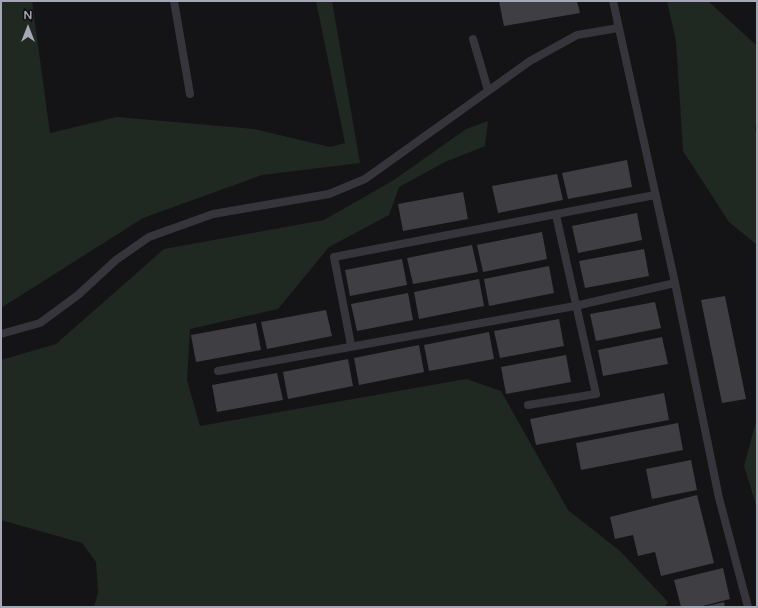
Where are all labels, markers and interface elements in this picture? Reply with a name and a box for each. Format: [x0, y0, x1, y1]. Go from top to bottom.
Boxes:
north arrow [8, 8, 48, 48]
text: N [24, 9, 32, 22]

